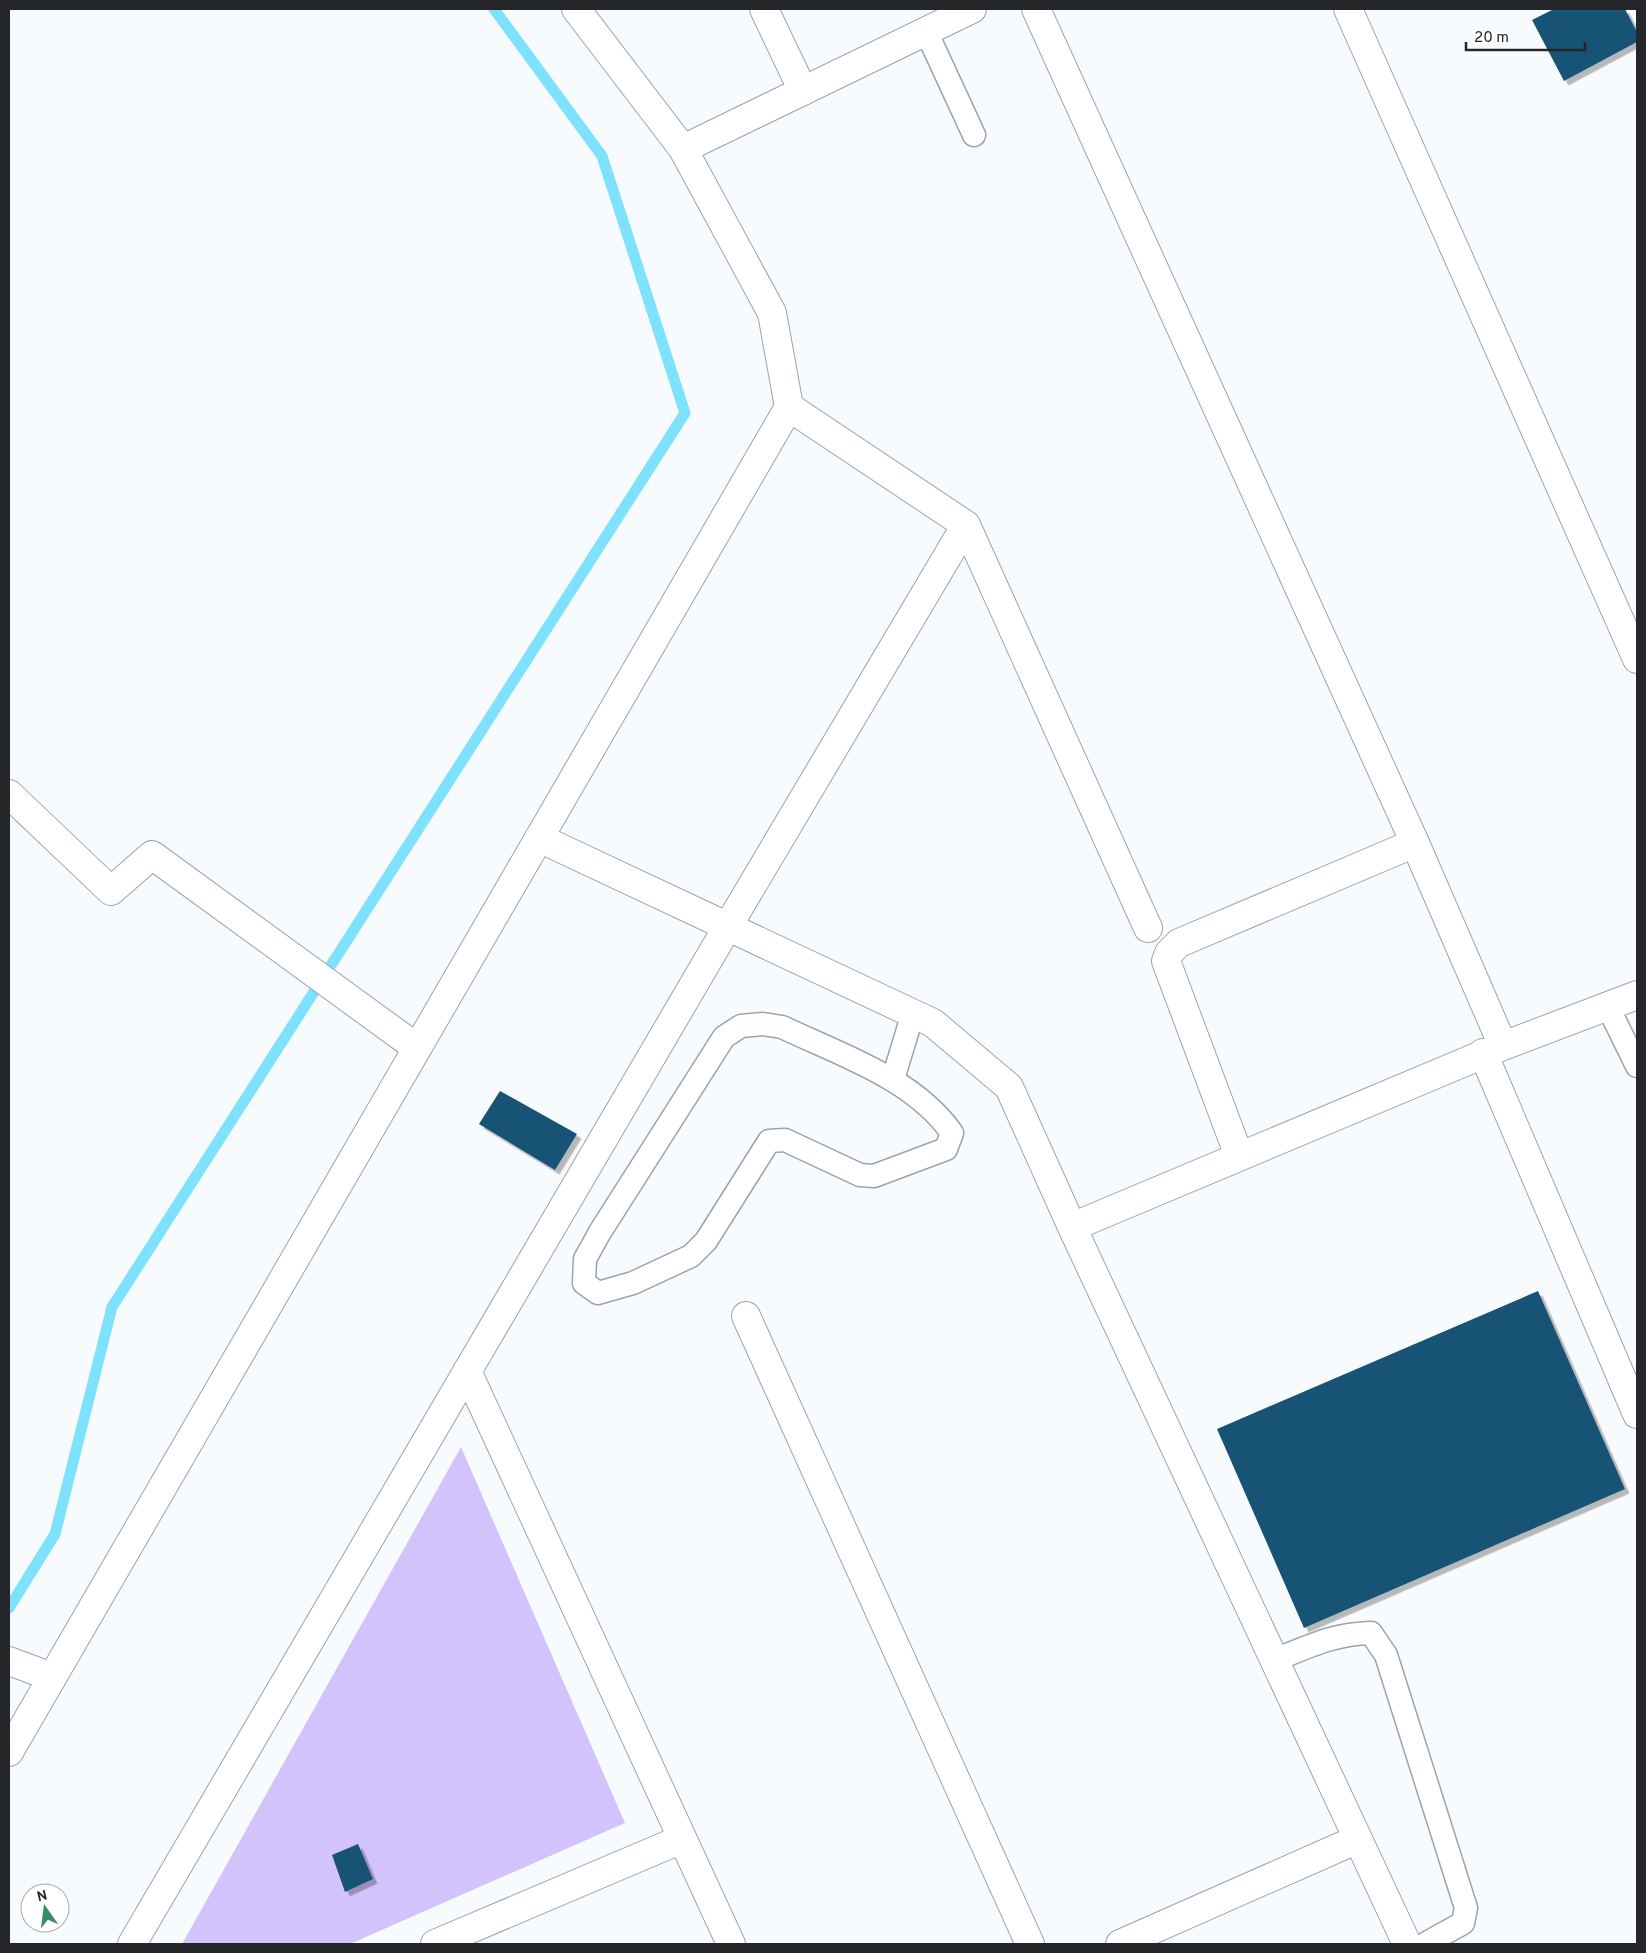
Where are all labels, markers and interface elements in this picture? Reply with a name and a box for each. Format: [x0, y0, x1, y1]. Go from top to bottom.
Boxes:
scale bar [1466, 20, 1585, 52]
text: 20 m [1474, 29, 1509, 48]
north arrow [20, 1883, 70, 1933]
text: N [35, 1887, 49, 1906]

